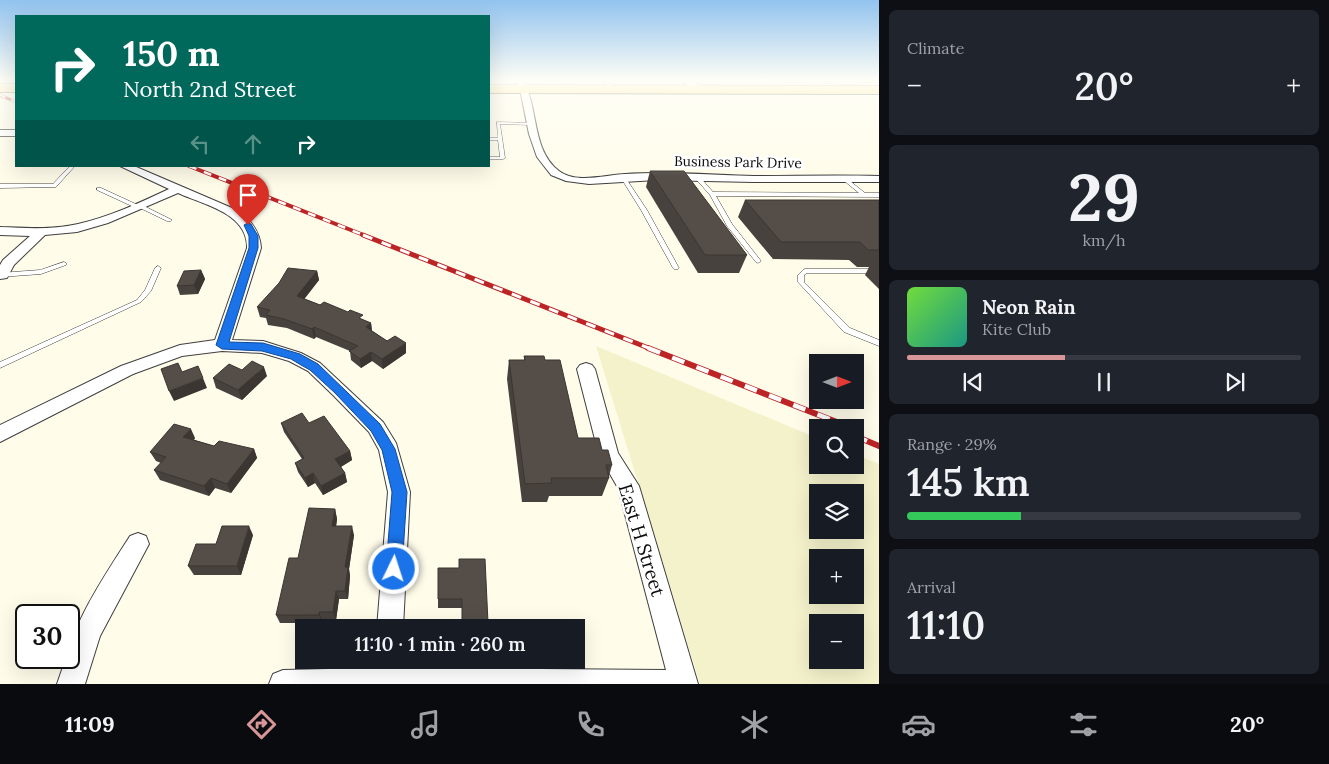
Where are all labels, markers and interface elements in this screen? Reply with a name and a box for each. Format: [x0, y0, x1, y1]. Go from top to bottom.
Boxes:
text: 150 m [123, 31, 220, 76]
icon: right [40, 35, 105, 100]
text: Climate [907, 38, 964, 58]
text: 20° [1074, 62, 1134, 110]
text: − [907, 68, 922, 104]
text: + [1286, 68, 1301, 104]
text: North 2nd Street [123, 75, 296, 103]
icon: left [186, 130, 214, 158]
icon: ahead [239, 130, 267, 158]
icon: right [292, 130, 320, 158]
street label: Business Park Drive [674, 152, 803, 172]
text: 29 [1068, 156, 1140, 239]
pin [227, 174, 269, 225]
icon: arrive [234, 181, 262, 209]
text: km/h [1082, 230, 1126, 250]
text: Neon Rain [982, 295, 1076, 319]
text: Kite Club [982, 319, 1051, 339]
north arrow [809, 354, 864, 409]
map controls [809, 354, 864, 669]
icon: previous [959, 368, 987, 396]
icon: pause [1090, 368, 1118, 396]
icon: next [1221, 368, 1249, 396]
button: search [809, 419, 864, 474]
text: Range · 29% [907, 434, 997, 454]
text: 145 km [907, 458, 1030, 506]
street label: East H Street [614, 481, 671, 600]
button: layers [809, 484, 864, 539]
position arrow [367, 542, 419, 594]
button: + [809, 549, 864, 604]
text: Arrival [907, 577, 956, 597]
text: 11:10 [907, 601, 985, 649]
speed limit sign: 30 [15, 604, 80, 669]
button: − [809, 614, 864, 669]
text: 11:10 · 1 min · 260 m [355, 632, 525, 656]
icon: directions [244, 707, 279, 742]
icon: music [408, 707, 443, 742]
icon: phone [573, 707, 608, 742]
icon: climate [737, 707, 772, 742]
icon: car [901, 707, 936, 742]
icon: filters [1066, 707, 1101, 742]
text: 11:09 [65, 710, 115, 738]
text: 20° [1230, 710, 1264, 738]

